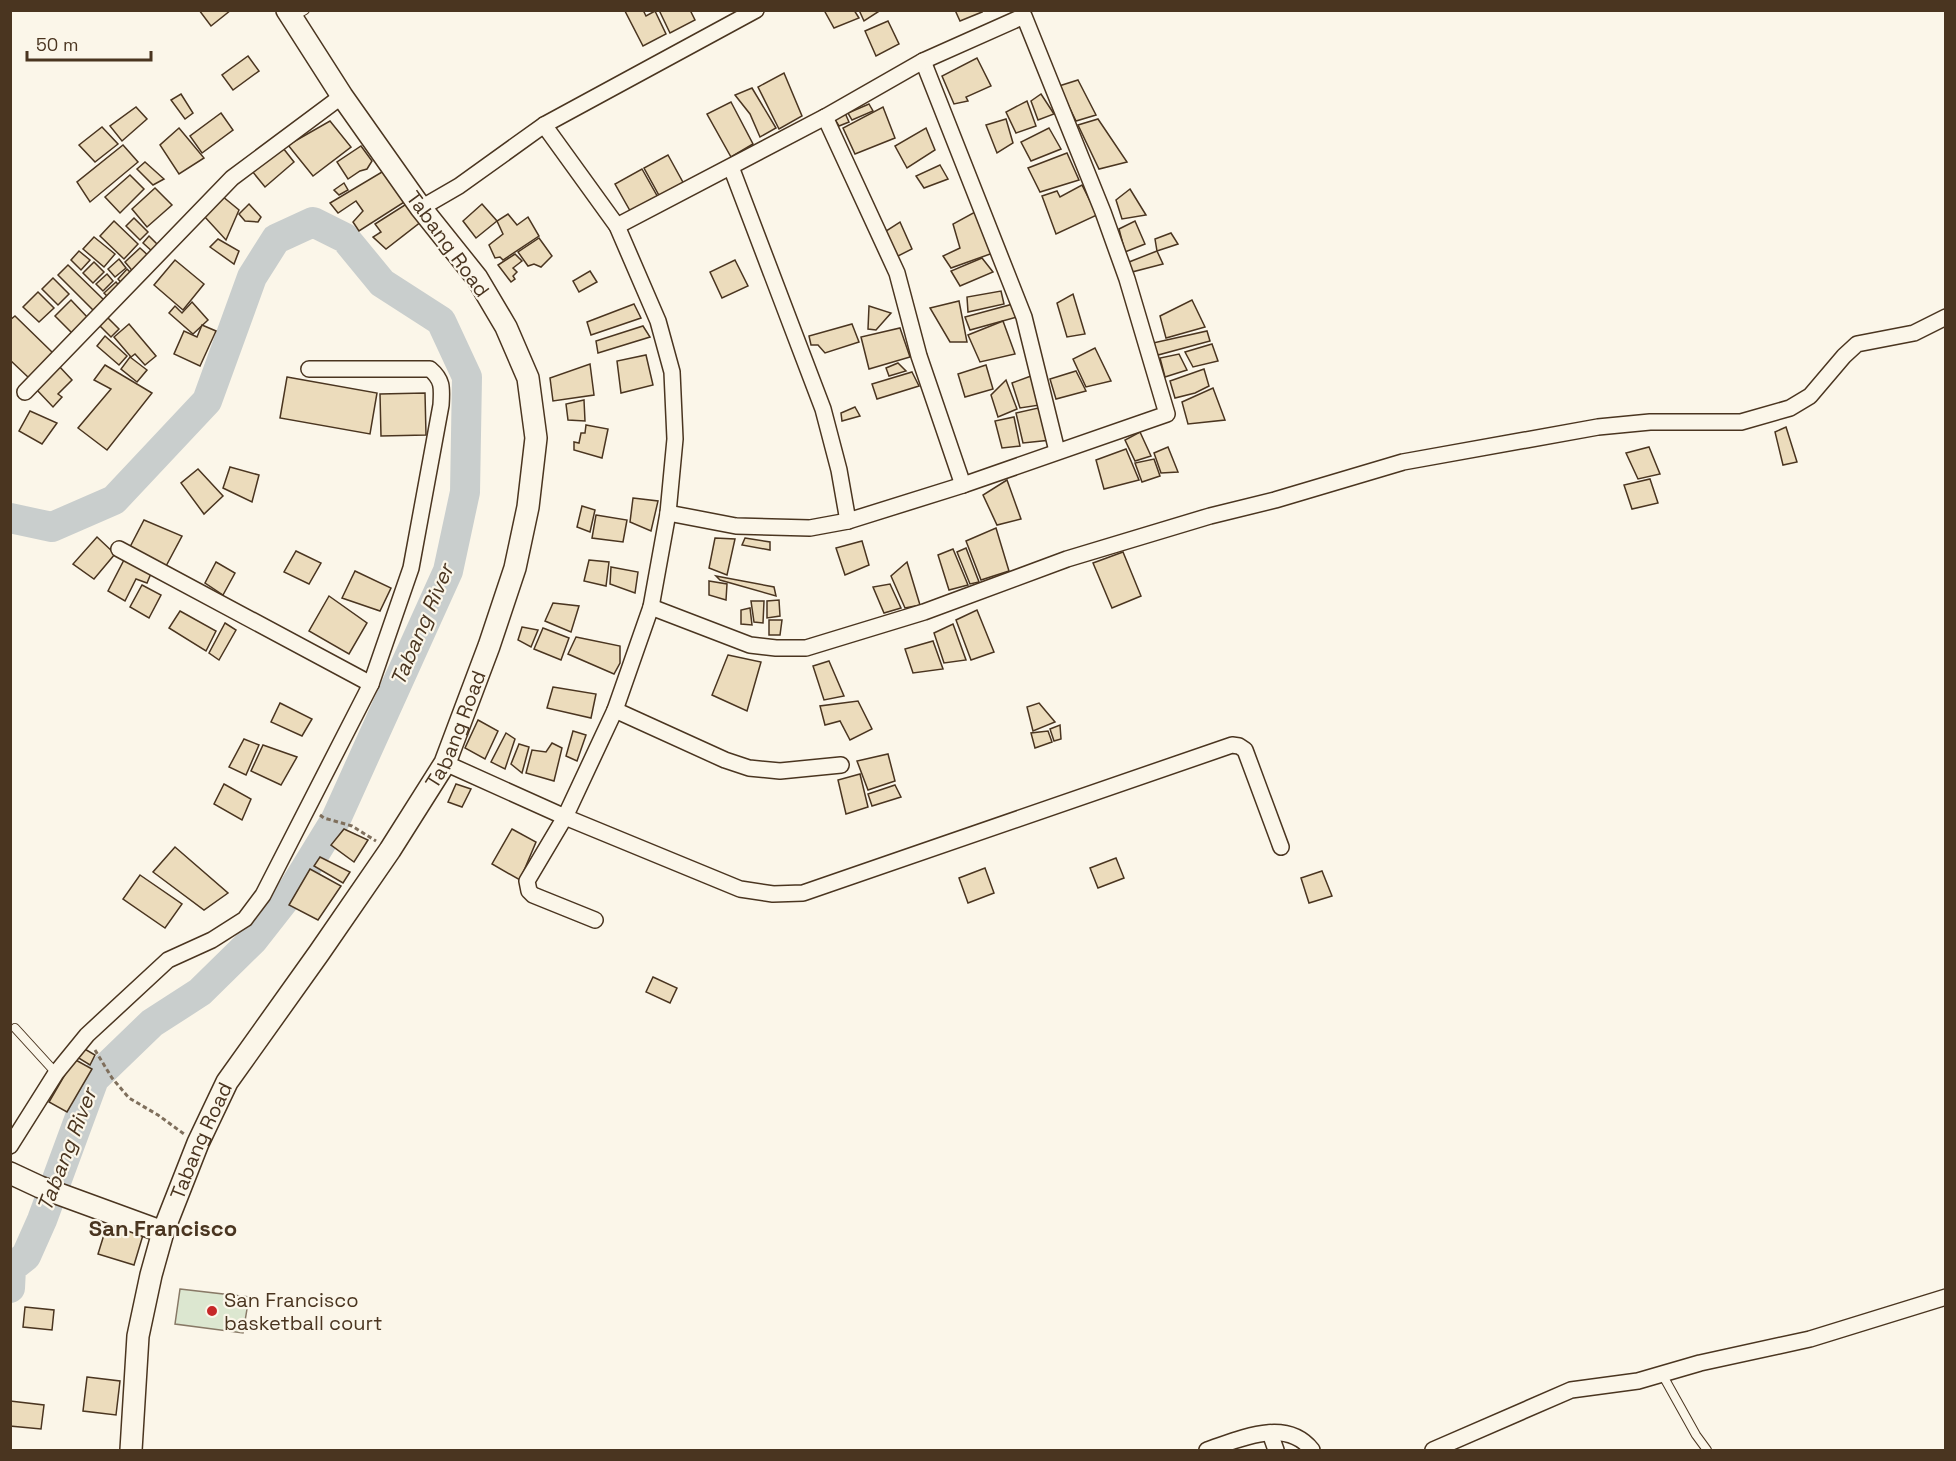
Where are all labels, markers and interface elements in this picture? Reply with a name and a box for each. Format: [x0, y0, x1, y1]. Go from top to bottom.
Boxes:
scale bar [27, 24, 152, 62]
text: 50 m [36, 33, 78, 56]
street label: Tabang Road [401, 186, 495, 302]
water label: Tabang River [384, 558, 460, 690]
street label: Tabang Road [419, 667, 492, 793]
street label: Tabang Road [164, 1078, 238, 1203]
water label: Tabang River [31, 1083, 103, 1215]
district label: San Francisco [89, 1214, 237, 1242]
place label: San Francisco basketball court [224, 1287, 382, 1336]
marker: San Francisco basketball court [205, 1304, 219, 1318]

